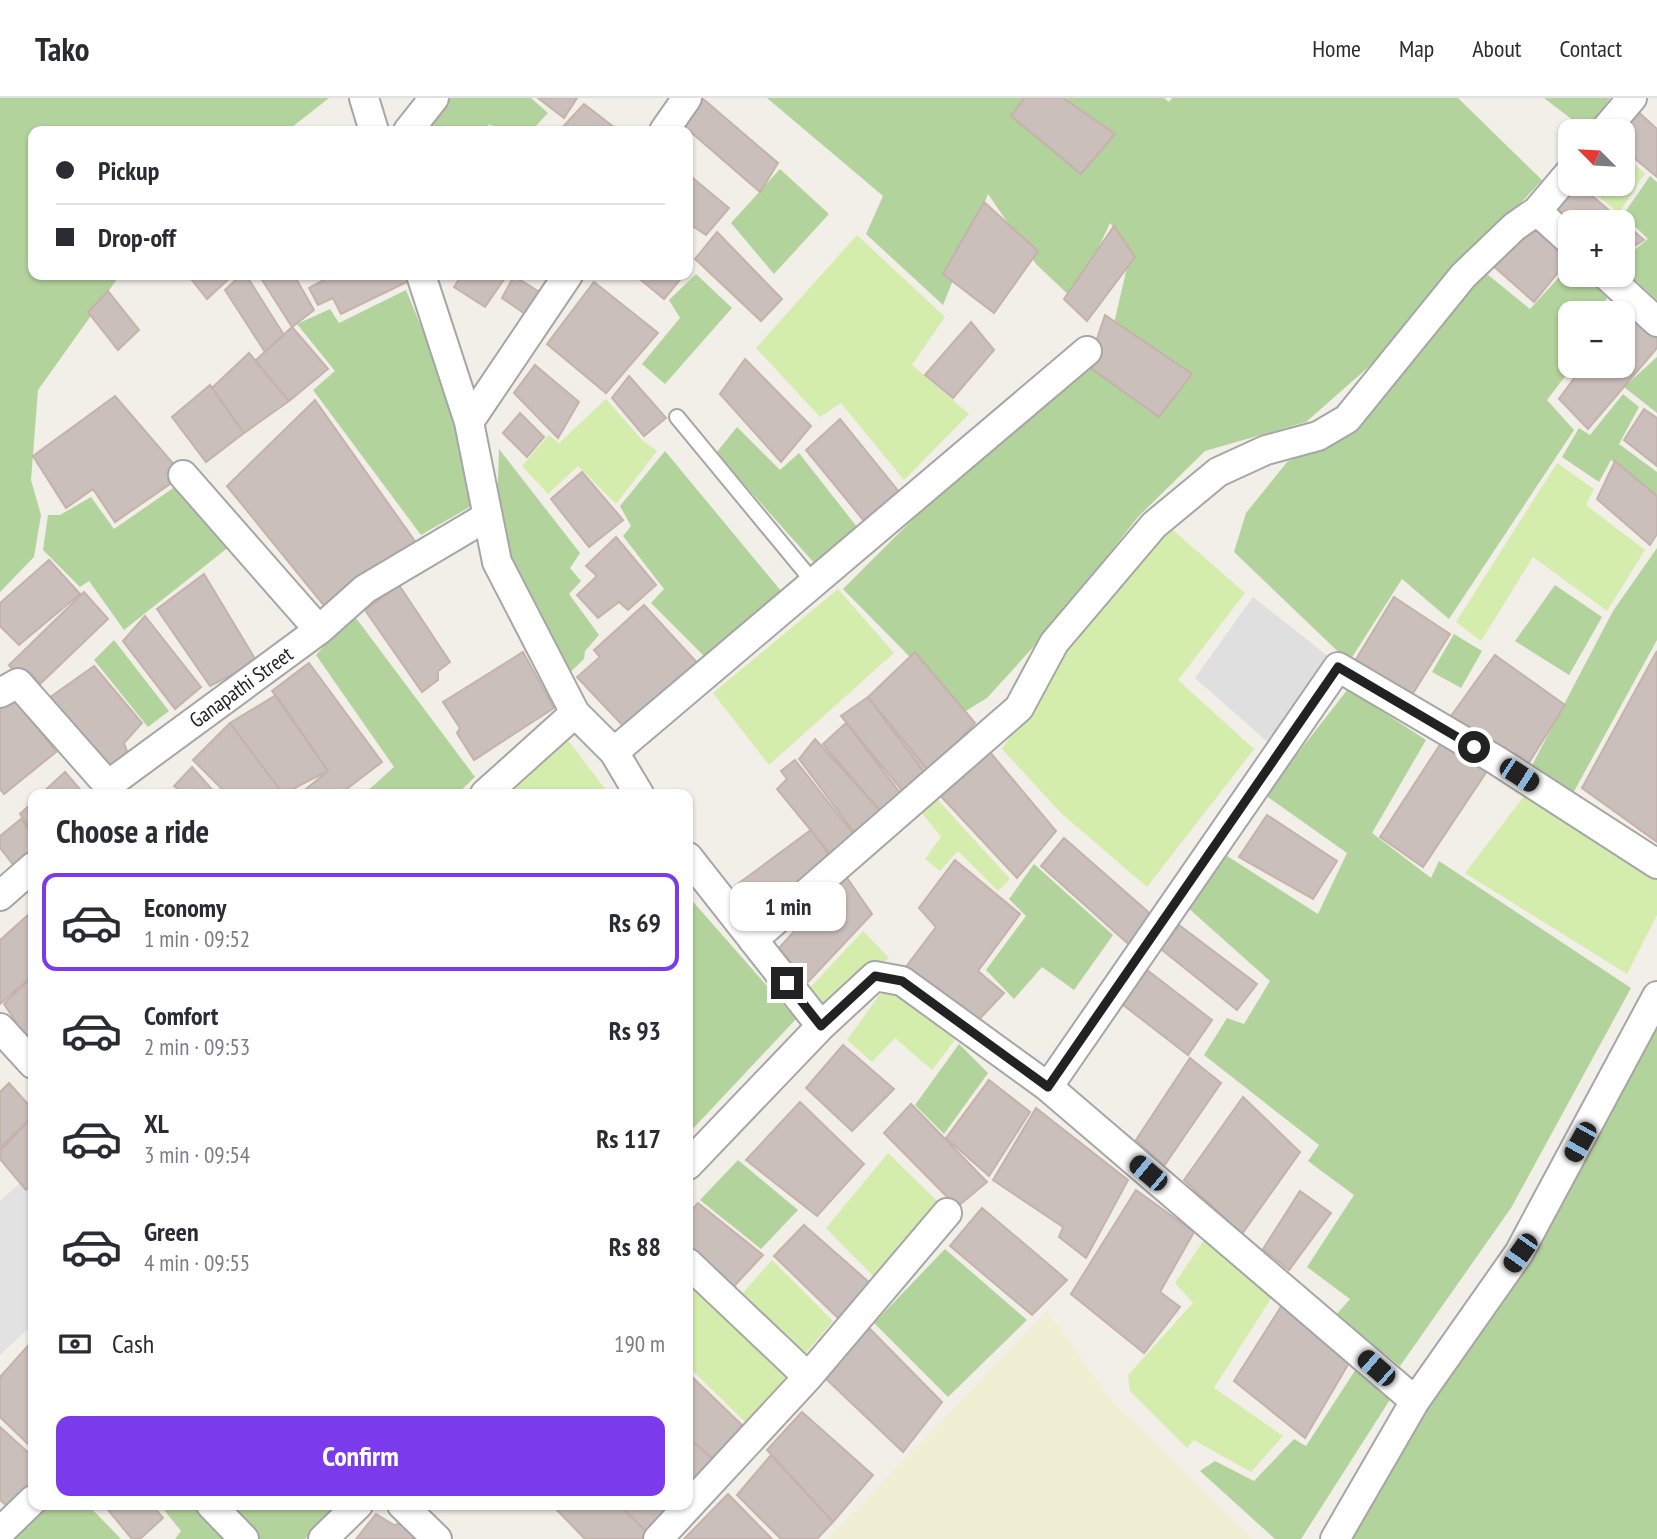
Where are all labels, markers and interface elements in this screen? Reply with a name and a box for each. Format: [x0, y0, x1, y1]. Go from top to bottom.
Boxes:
text: Tako [35, 27, 89, 70]
text: Home [1312, 33, 1361, 64]
text: Map [1399, 33, 1434, 64]
text: About [1472, 33, 1521, 64]
text: Contact [1559, 33, 1622, 64]
north arrow [1558, 119, 1634, 196]
map controls [1558, 119, 1635, 378]
text: Pickup [98, 154, 159, 187]
button: + [1558, 210, 1635, 287]
text: Drop-off [98, 221, 176, 254]
button: − [1558, 301, 1635, 378]
street label: Ganapathi Street [184, 640, 298, 734]
route start [1458, 731, 1490, 763]
car [1496, 755, 1543, 795]
text: Choose a ride [56, 810, 209, 852]
callout: 1 min [729, 882, 845, 930]
icon: car [60, 891, 123, 954]
text: Economy [144, 891, 226, 924]
text: 1 min [765, 892, 811, 921]
text: Rs 69 [609, 906, 661, 939]
text: 1 min · 09:52 [144, 924, 250, 953]
route end [771, 967, 803, 999]
icon: car [60, 999, 123, 1062]
text: Comfort [144, 999, 218, 1032]
text: Rs 93 [609, 1014, 661, 1047]
text: 2 min · 09:53 [144, 1032, 250, 1061]
icon: car [60, 1107, 123, 1170]
text: XL [144, 1107, 169, 1140]
car [1561, 1119, 1600, 1165]
text: Rs 117 [596, 1122, 661, 1155]
text: 3 min · 09:54 [144, 1140, 250, 1169]
car [1126, 1151, 1171, 1195]
icon: car [60, 1215, 123, 1278]
text: Green [144, 1215, 199, 1248]
text: Rs 88 [609, 1230, 661, 1263]
car [1500, 1230, 1541, 1276]
text: 4 min · 09:55 [144, 1248, 250, 1277]
icon: cash [56, 1325, 94, 1363]
text: Cash [112, 1327, 154, 1360]
text: 190 m [614, 1329, 665, 1358]
car [1354, 1346, 1399, 1390]
button: Confirm [56, 1416, 665, 1496]

